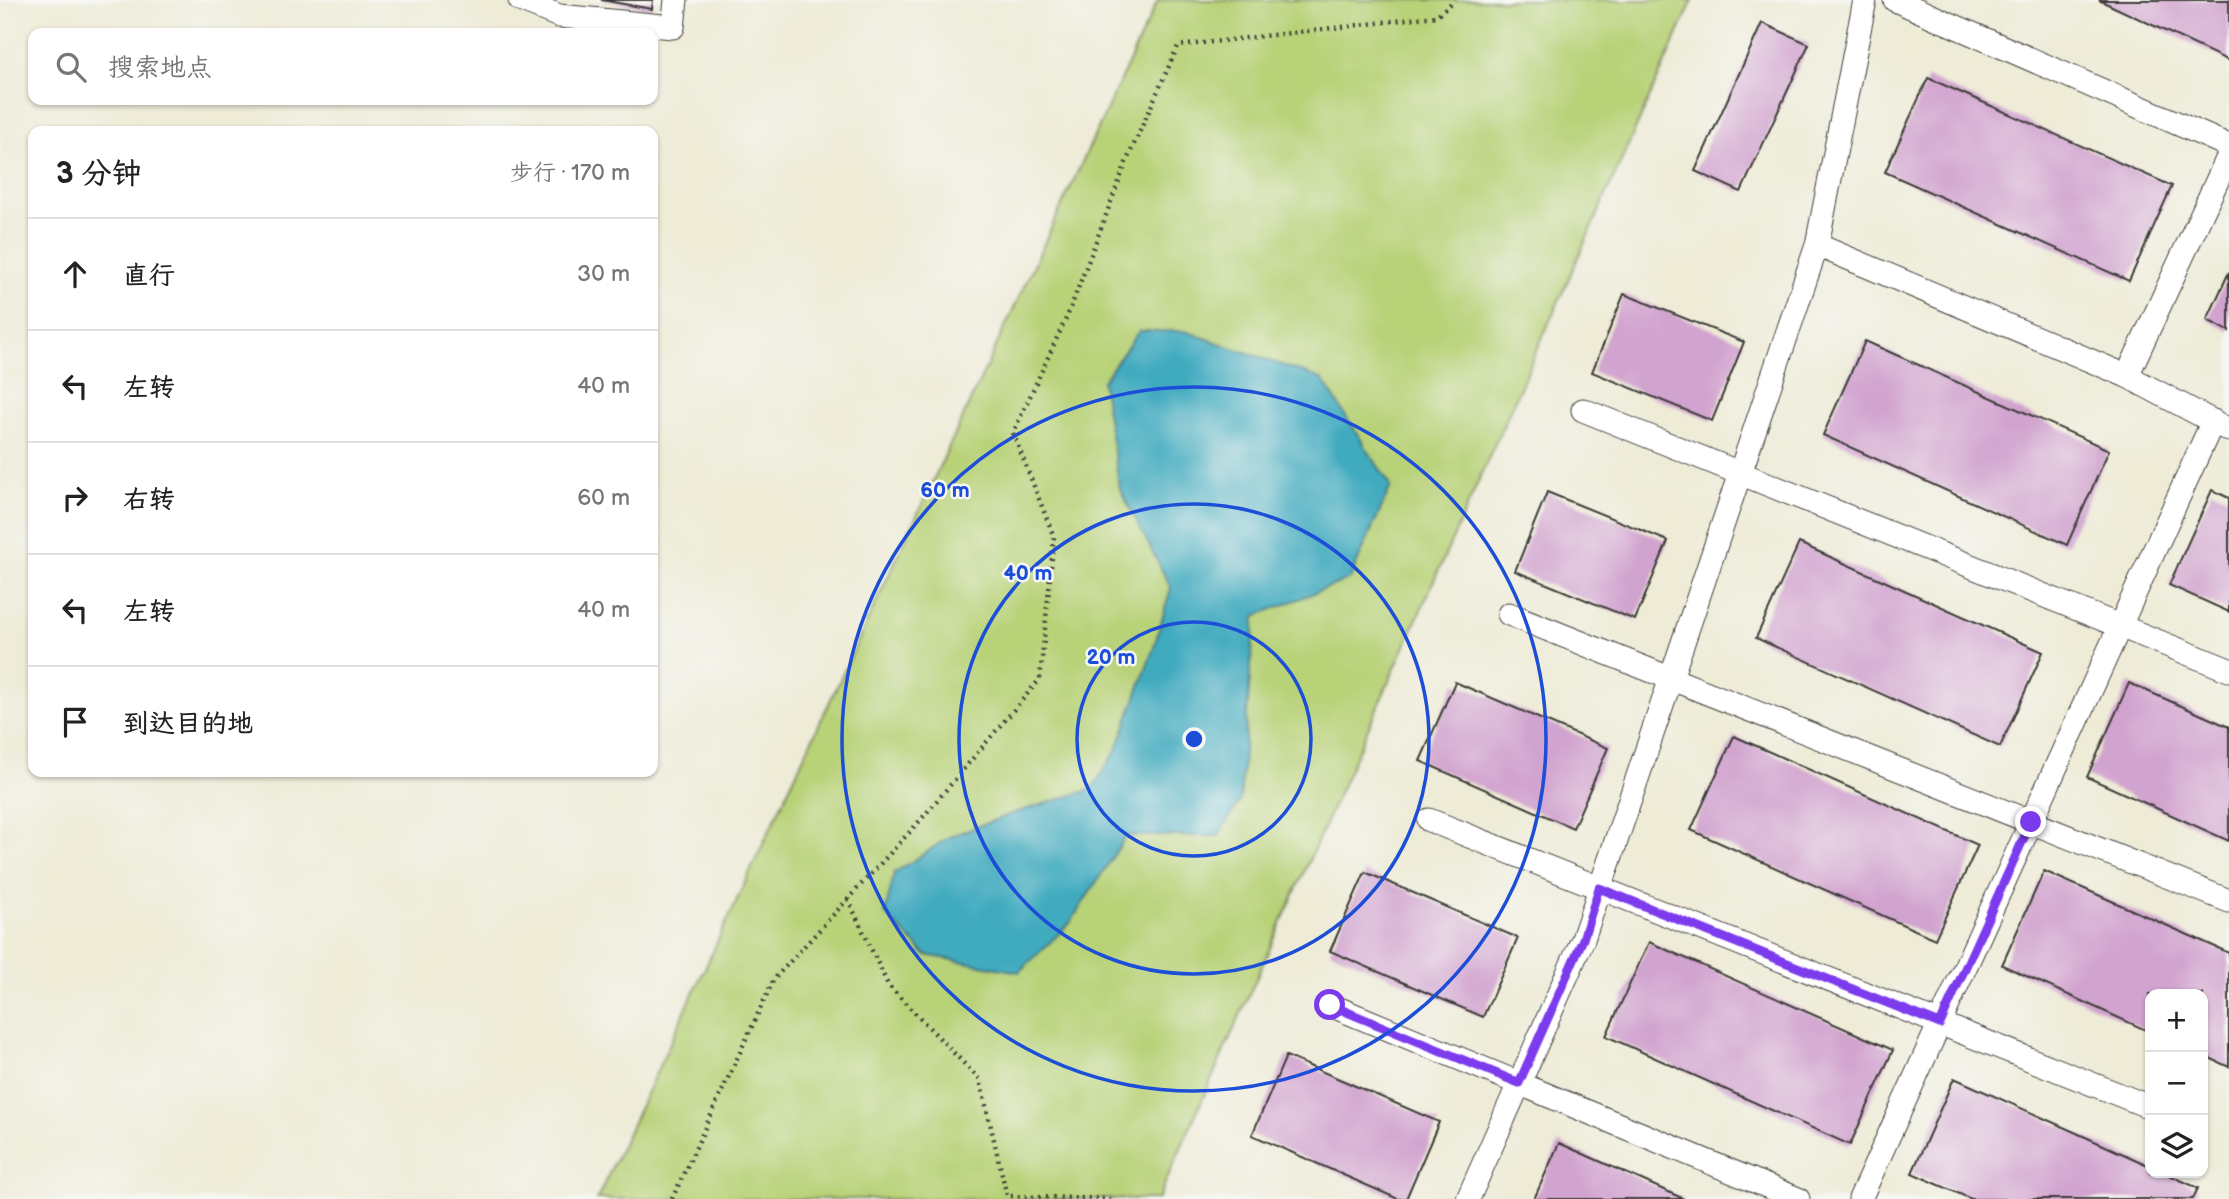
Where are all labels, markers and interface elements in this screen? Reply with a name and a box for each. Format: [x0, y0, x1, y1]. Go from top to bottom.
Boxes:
search box [28, 28, 658, 105]
icon: search [52, 48, 90, 86]
text: 搜索地点 [108, 53, 212, 84]
text: 3 分钟 [56, 156, 142, 192]
text: 步行 · 170 m [510, 159, 630, 187]
icon: ahead [56, 255, 94, 293]
text: 30 m [577, 260, 630, 288]
text: 直行 [123, 261, 175, 292]
icon: left [56, 367, 94, 405]
text: 40 m [577, 372, 630, 400]
text: 左转 [123, 373, 175, 404]
text: 60 m [920, 478, 970, 503]
icon: right [56, 479, 94, 517]
text: 60 m [577, 484, 630, 512]
text: 右转 [123, 485, 175, 516]
text: 40 m [1003, 561, 1053, 586]
icon: left [56, 591, 94, 629]
text: 40 m [577, 596, 630, 624]
text: 左转 [123, 597, 175, 628]
text: 20 m [1087, 645, 1135, 670]
icon: arrive [56, 703, 94, 741]
text: 到达目的地 [123, 709, 253, 740]
centre of rings [1182, 727, 1206, 751]
route end [2015, 806, 2046, 837]
route start [1314, 989, 1345, 1020]
map controls [2145, 989, 2208, 1178]
button: + [2145, 989, 2208, 1052]
button: − [2145, 1052, 2208, 1115]
button: layers [2145, 1115, 2208, 1178]

